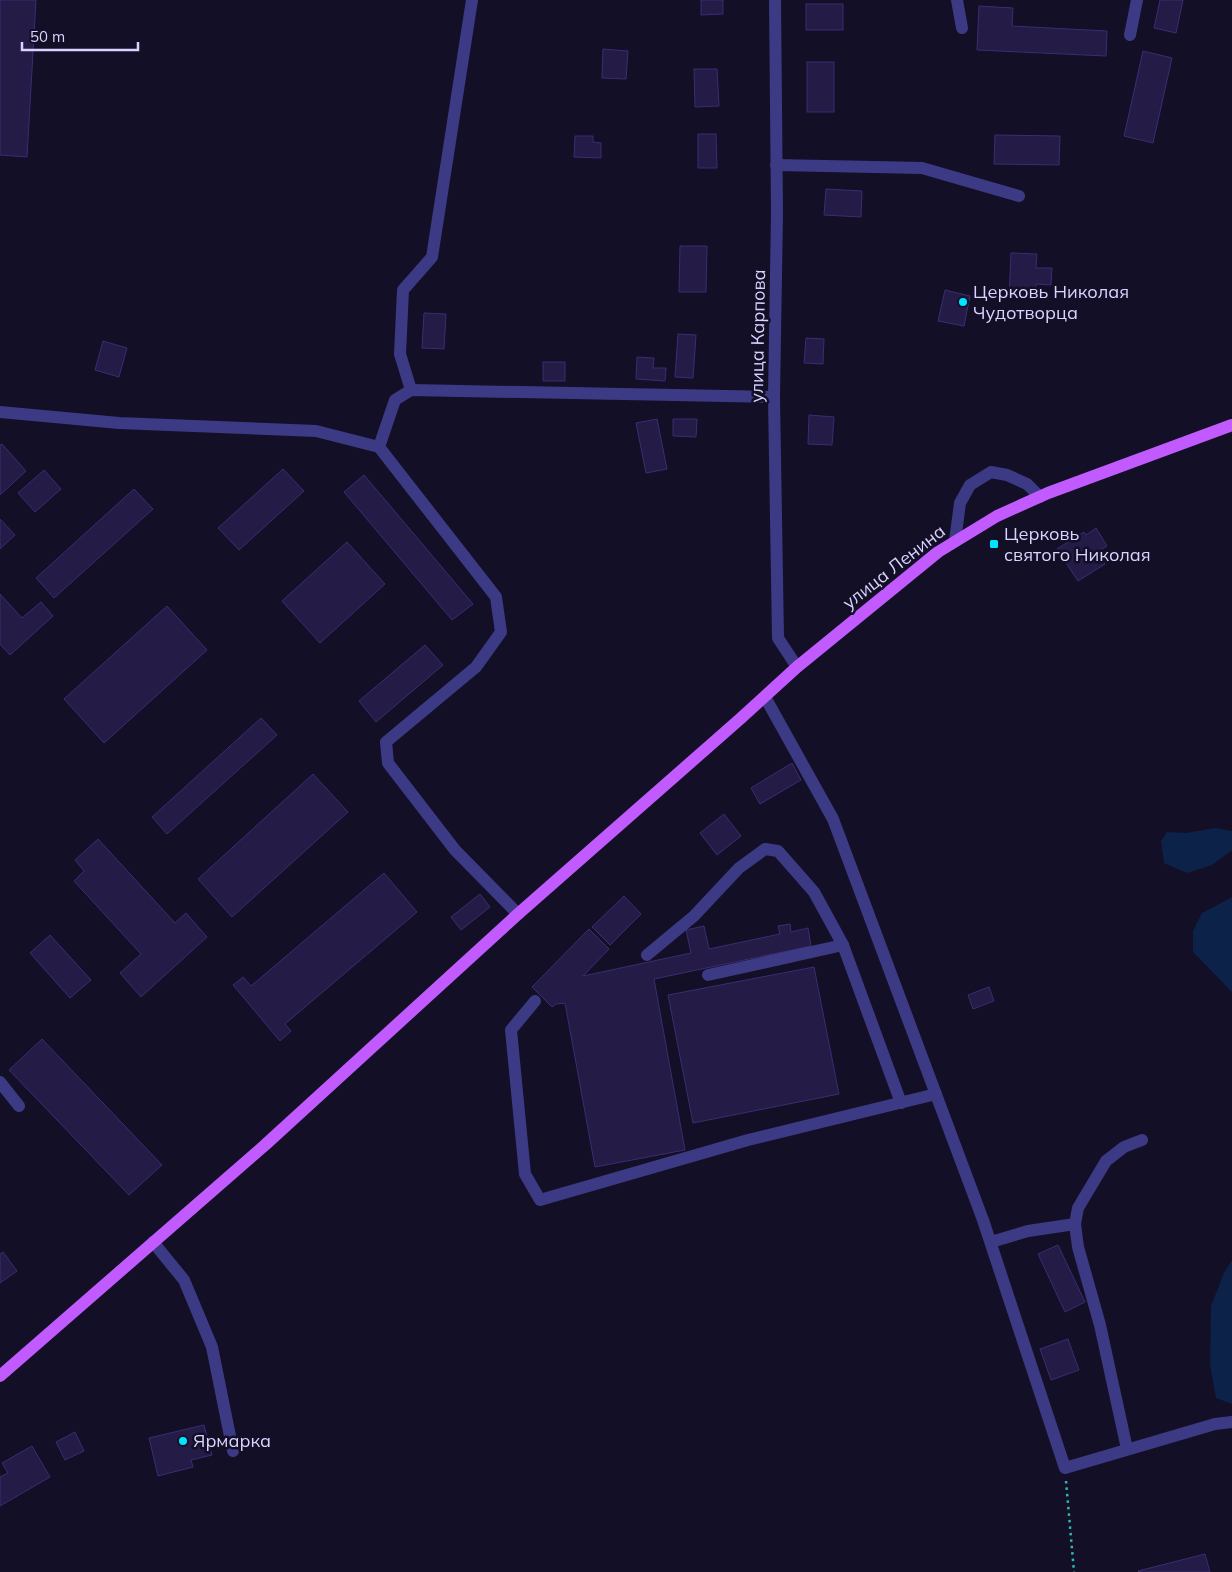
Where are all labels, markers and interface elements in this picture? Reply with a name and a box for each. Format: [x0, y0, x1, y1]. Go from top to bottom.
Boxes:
scale bar [22, 20, 139, 52]
text: 50 m [30, 27, 65, 46]
street label: улица Карпова [745, 269, 770, 403]
place label: Церковь Николая Чудотворца [973, 280, 1129, 324]
marker: Церковь Николая Чудотворца [957, 296, 969, 308]
street label: улица Ленина [838, 519, 950, 614]
place label: Церковь святого Николая [1004, 522, 1151, 566]
marker: Церковь святого Николая [988, 538, 1000, 550]
place label: Ярмарка [193, 1429, 271, 1452]
marker: Ярмарка [177, 1435, 189, 1447]

